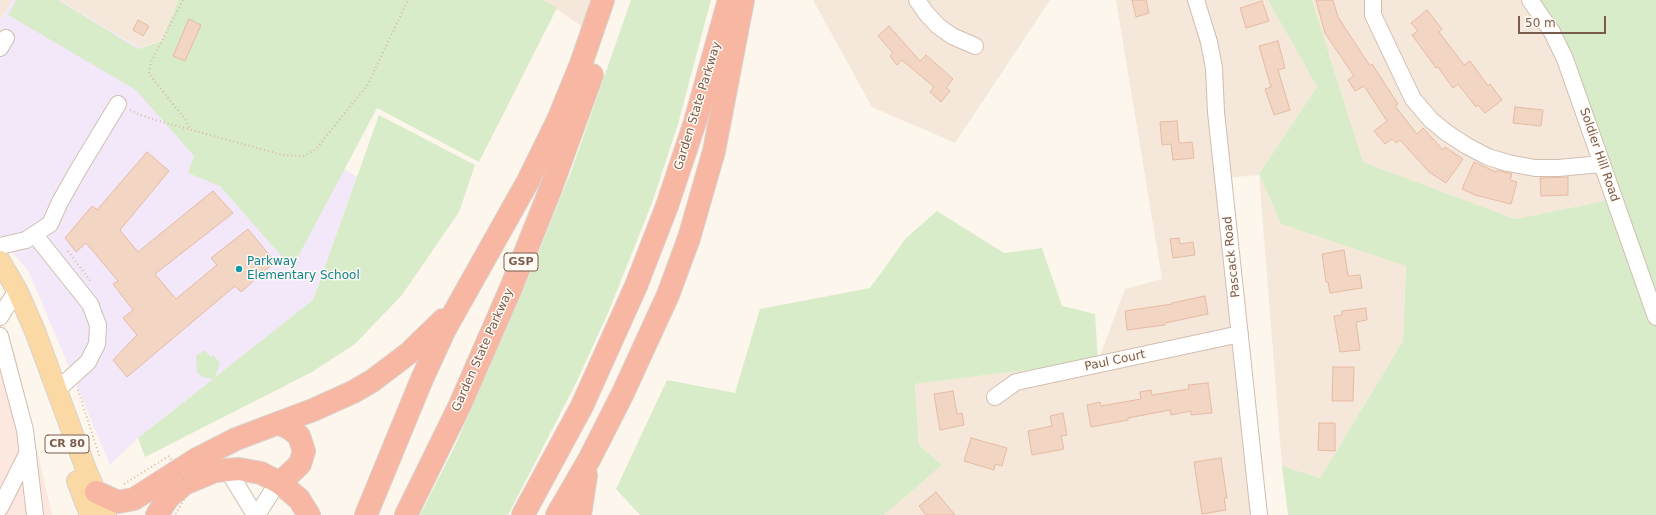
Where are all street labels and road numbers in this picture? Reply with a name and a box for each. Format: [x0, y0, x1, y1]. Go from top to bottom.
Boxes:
street label: Garden State Parkway [672, 40, 724, 172]
street label: Soldier Hill Road [1576, 106, 1622, 204]
street label: Pascack Road [1221, 216, 1243, 298]
road number: GSP [504, 253, 538, 271]
street label: Garden State Parkway [449, 286, 517, 414]
street label: Paul Court [1083, 348, 1147, 374]
road number: CR 80 [45, 435, 89, 453]

